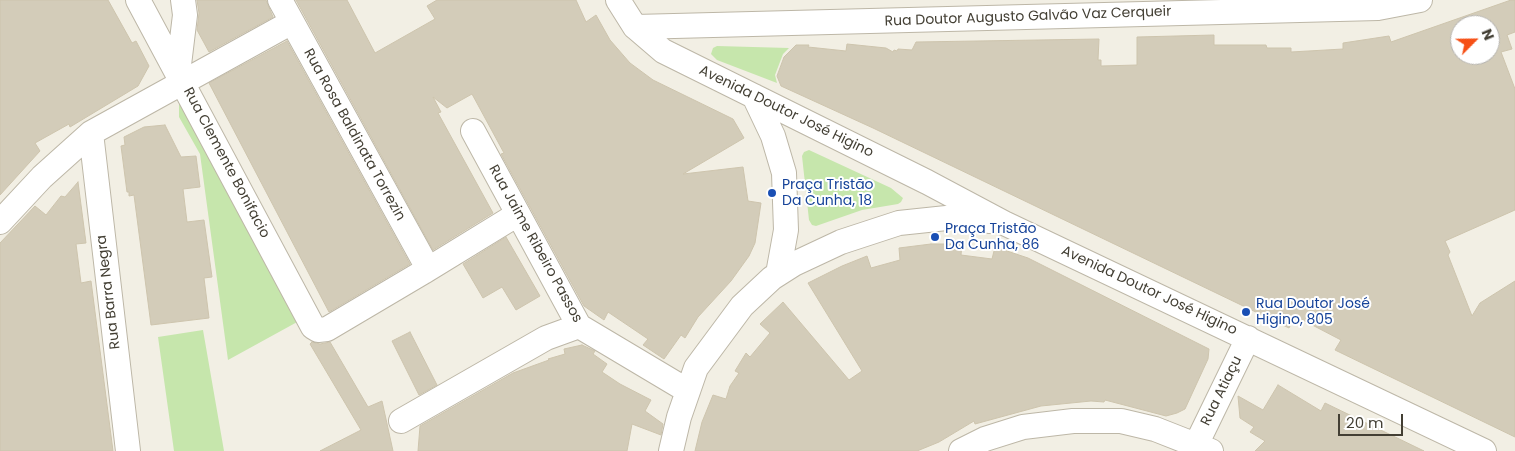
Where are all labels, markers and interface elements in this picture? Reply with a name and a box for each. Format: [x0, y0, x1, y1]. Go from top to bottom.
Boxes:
street label: Rua Doutor Augusto Galvão Vaz Cerqueir [884, 4, 1172, 30]
north arrow [1450, 15, 1500, 65]
text: N [1477, 26, 1499, 43]
street label: Rua Rosa Baldinata Torrezin [300, 46, 408, 224]
street label: Avenida Doutor José Higino [696, 62, 876, 162]
street label: Rua Clemente Bonifacio [179, 85, 273, 241]
street label: Rua Jaime Ribeiro Passos [485, 162, 585, 326]
place label: Praça Tristão Da Cunha, 18 [782, 177, 874, 210]
marker: Praça Tristão Da Cunha, 18 [766, 187, 778, 199]
place label: Praça Tristão Da Cunha, 86 [945, 221, 1039, 253]
marker: Praça Tristão Da Cunha, 86 [929, 231, 941, 243]
street label: Rua Barra Negra [94, 234, 124, 350]
street label: Avenida Doutor José Higino [1058, 243, 1240, 339]
place label: Rua Doutor José Higino, 805 [1256, 296, 1370, 328]
marker: Rua Doutor José Higino, 805 [1240, 306, 1252, 318]
street label: Rua Atiaçu [1198, 353, 1246, 429]
scale bar [1340, 404, 1405, 436]
text: 20 m [1346, 412, 1384, 433]

